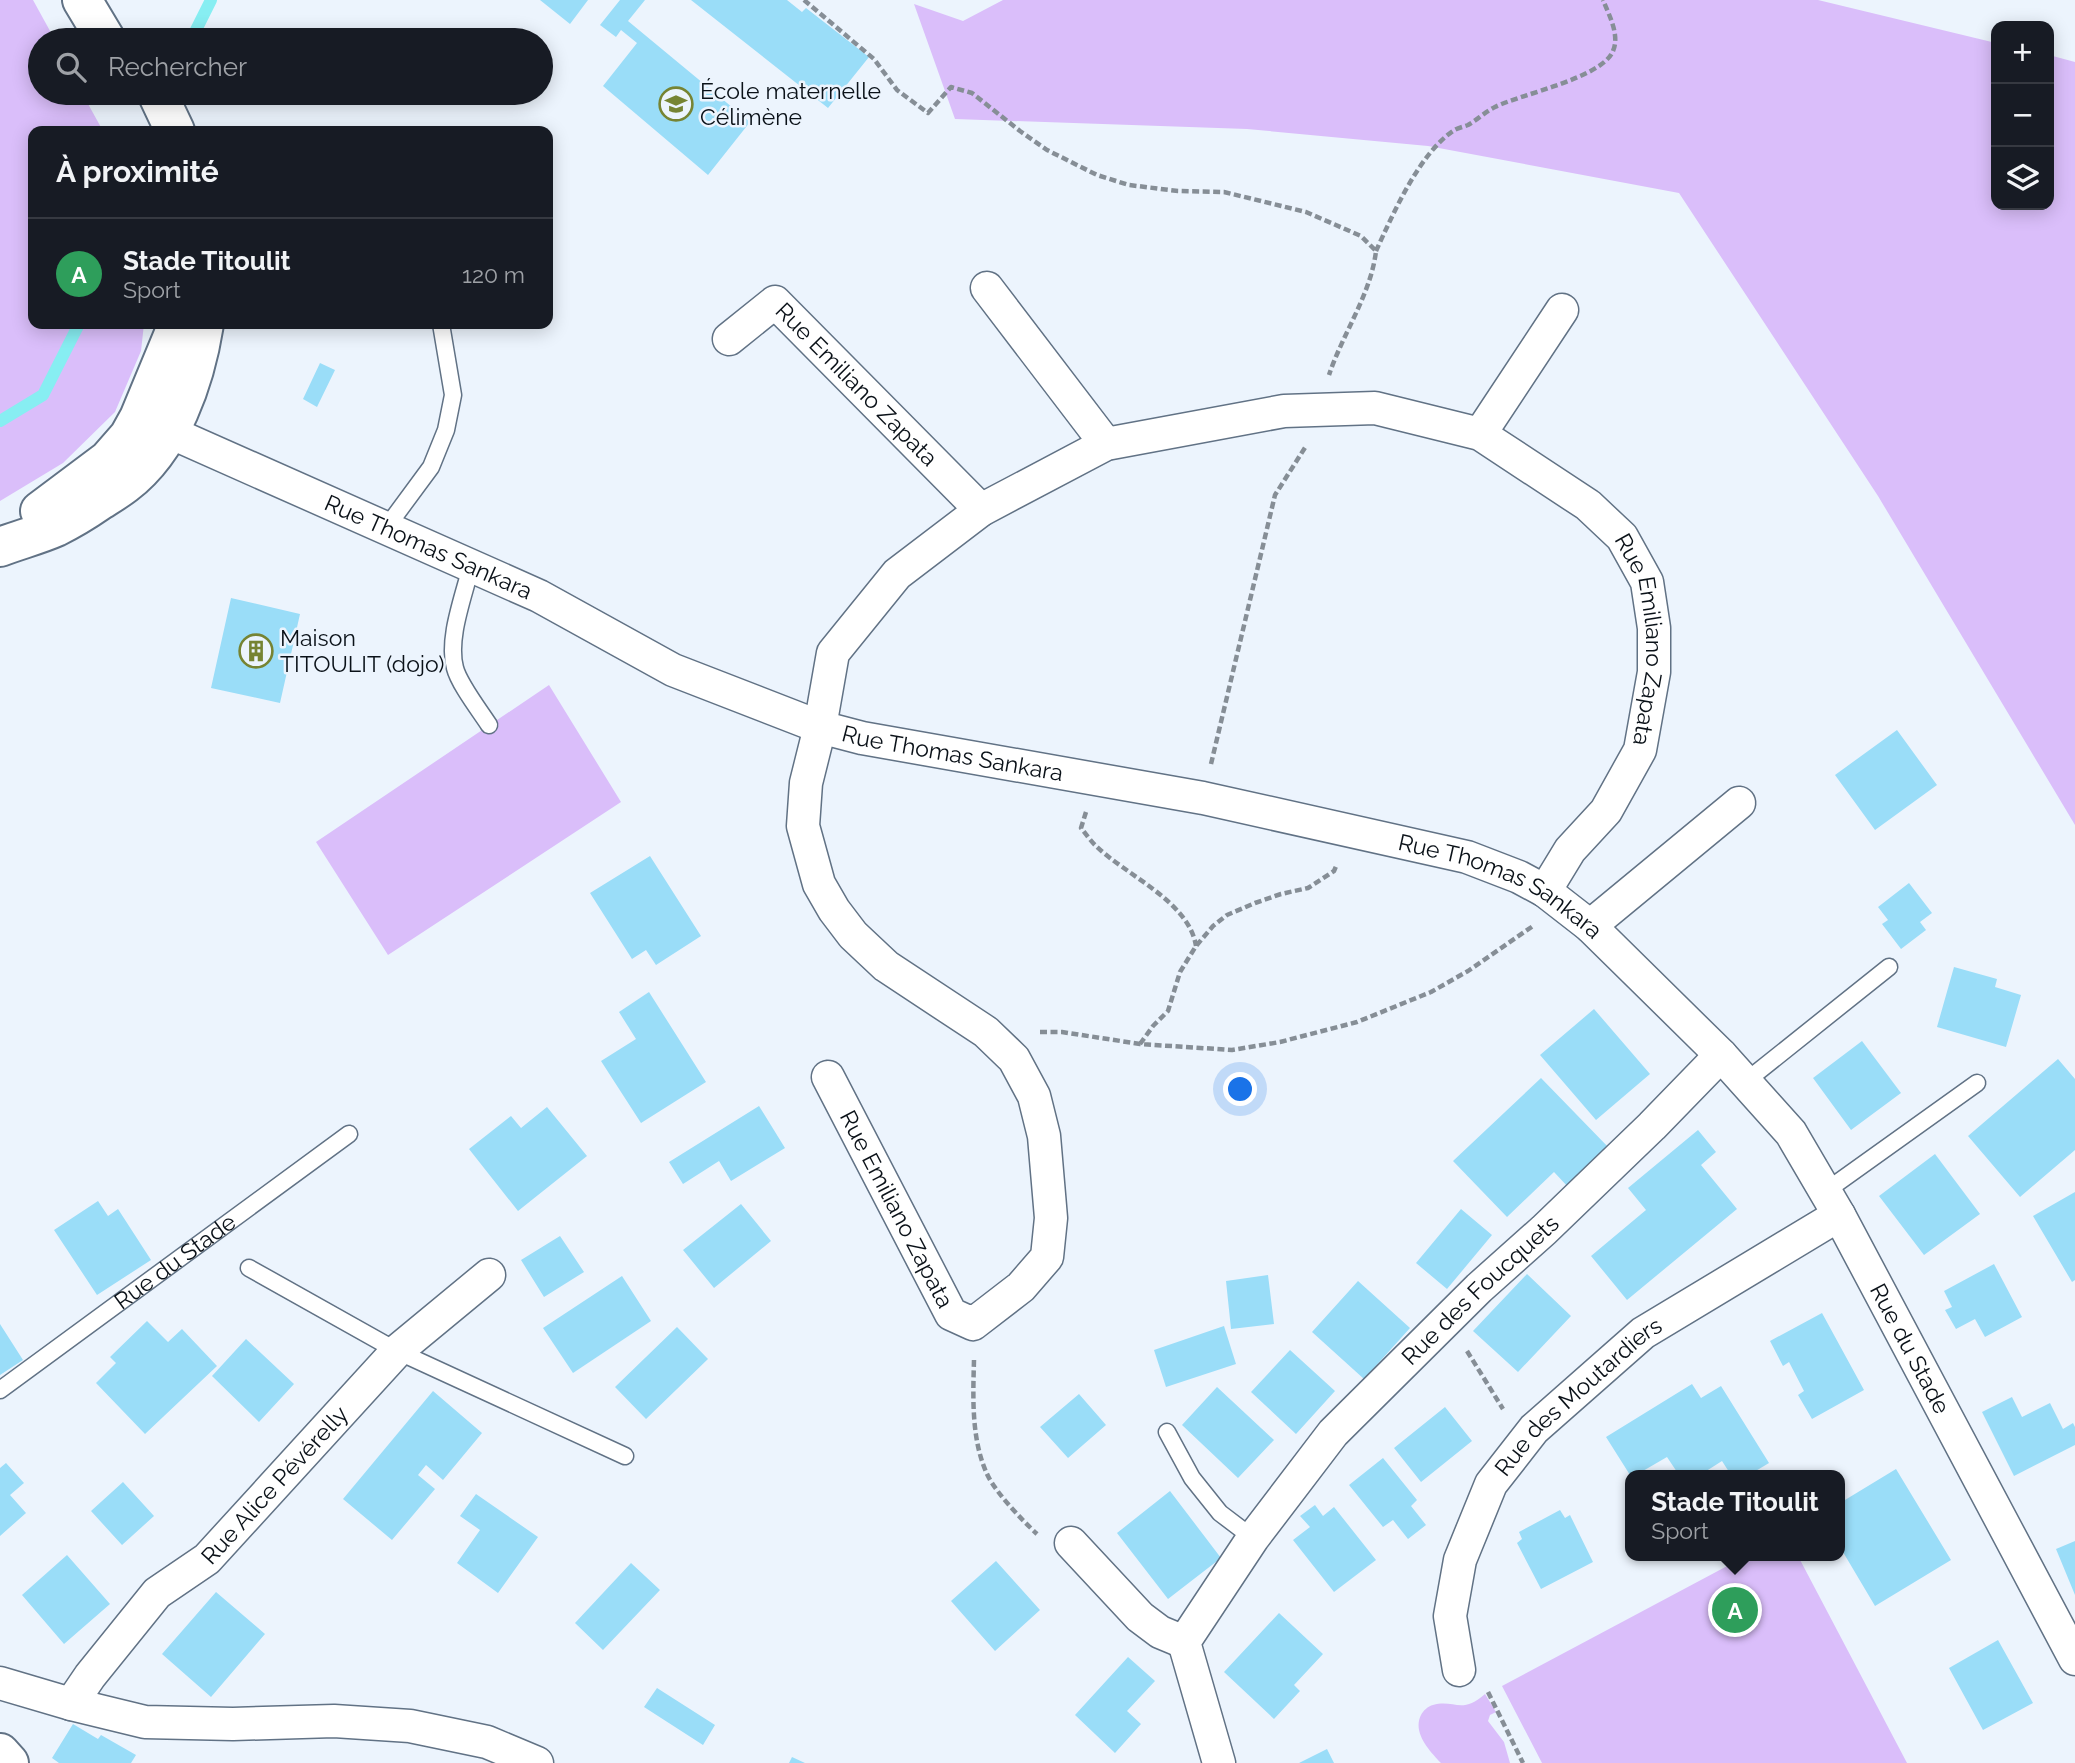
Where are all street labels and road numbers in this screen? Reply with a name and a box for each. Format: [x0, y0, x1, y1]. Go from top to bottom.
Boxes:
street label: Rue Emiliano Zapata [770, 297, 943, 471]
street label: Rue Thomas Sankara [321, 489, 537, 604]
street label: Rue Emiliano Zapata [1610, 528, 1668, 748]
street label: Rue Thomas Sankara [839, 719, 1065, 786]
street label: Rue Thomas Sankara [1396, 828, 1608, 944]
street label: Rue Emiliano Zapata [835, 1106, 959, 1312]
street label: Rue du Stade [109, 1208, 241, 1315]
street label: Rue des Foucquets [1396, 1209, 1564, 1370]
street label: Rue du Stade [1865, 1279, 1956, 1418]
street label: Rue des Moutardiers [1489, 1311, 1666, 1481]
street label: Rue Alice Pévérelly [195, 1400, 353, 1569]

